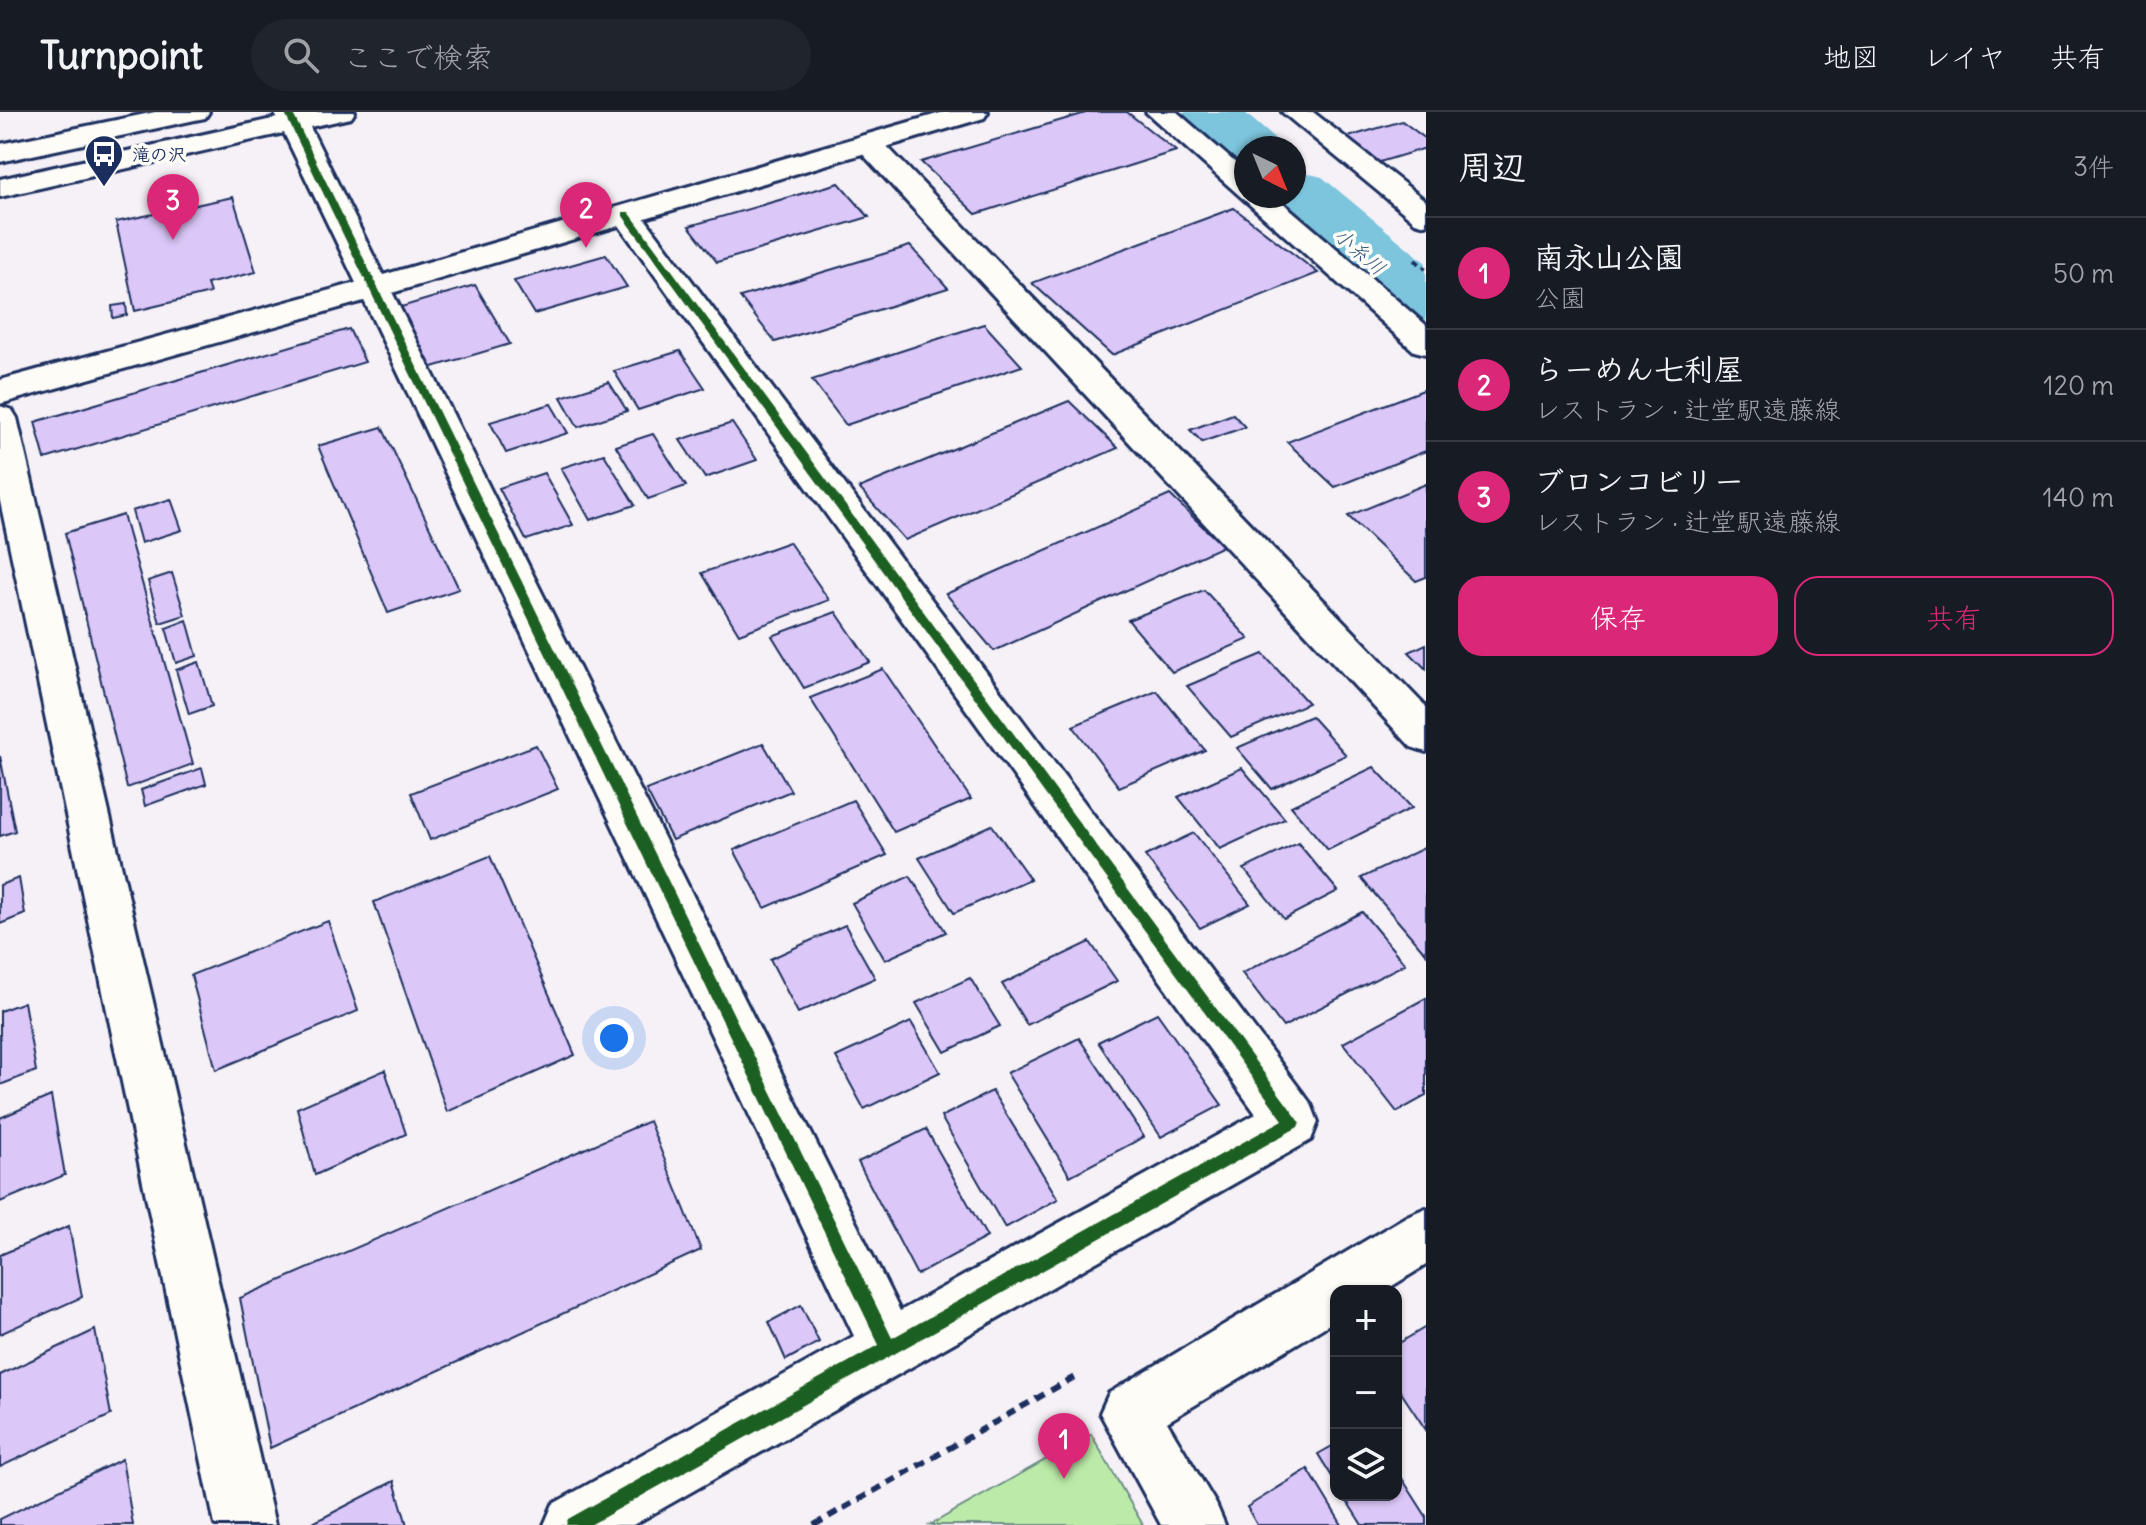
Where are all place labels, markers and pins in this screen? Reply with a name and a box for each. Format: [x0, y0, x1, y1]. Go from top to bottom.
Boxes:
bus stop icon: 滝の沢 [83, 133, 125, 188]
place label: 滝の沢 [132, 143, 186, 166]
pin: 3 [147, 174, 199, 240]
pin: 2 [560, 182, 612, 248]
pin: 1 [1038, 1413, 1090, 1479]

